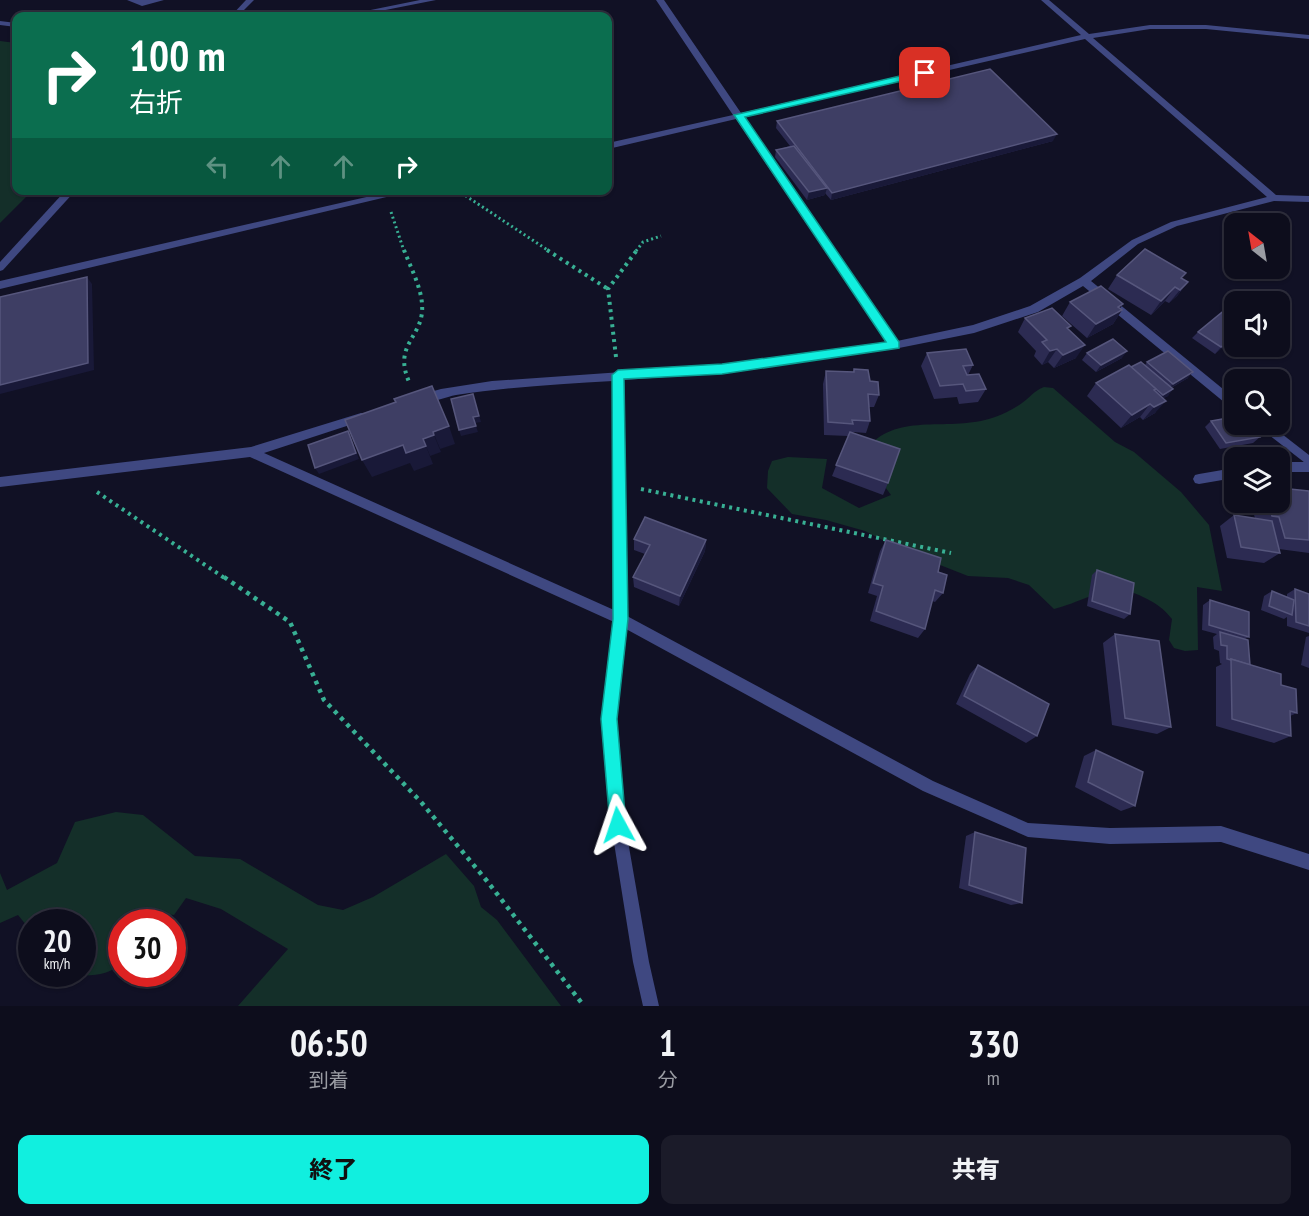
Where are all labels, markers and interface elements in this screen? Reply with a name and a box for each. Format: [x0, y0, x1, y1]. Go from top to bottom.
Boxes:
text: 100 m [129, 28, 226, 83]
icon: right [30, 36, 108, 114]
pin [899, 47, 950, 98]
icon: arrive [908, 56, 941, 89]
text: 右折 [129, 85, 183, 119]
icon: left [201, 150, 234, 183]
icon: ahead [264, 150, 297, 183]
icon: ahead [327, 150, 360, 183]
icon: right [390, 150, 423, 183]
north arrow [1224, 213, 1290, 279]
map controls [1224, 213, 1290, 513]
button: sound [1224, 291, 1290, 357]
button: search [1224, 369, 1290, 435]
button: layers [1224, 447, 1290, 513]
position arrow [586, 793, 650, 857]
speed limit sign: 30 [108, 909, 186, 987]
text: 20 [43, 921, 71, 960]
text: km/h [44, 954, 70, 973]
text: 06:50 [290, 1019, 368, 1066]
text: 1 [659, 1019, 676, 1066]
text: 330 [968, 1020, 1019, 1067]
text: m [987, 1065, 1000, 1091]
text: 到着 [309, 1067, 349, 1093]
text: 分 [658, 1067, 678, 1093]
button: 終了 [18, 1135, 649, 1204]
button: 共有 [661, 1135, 1291, 1204]

